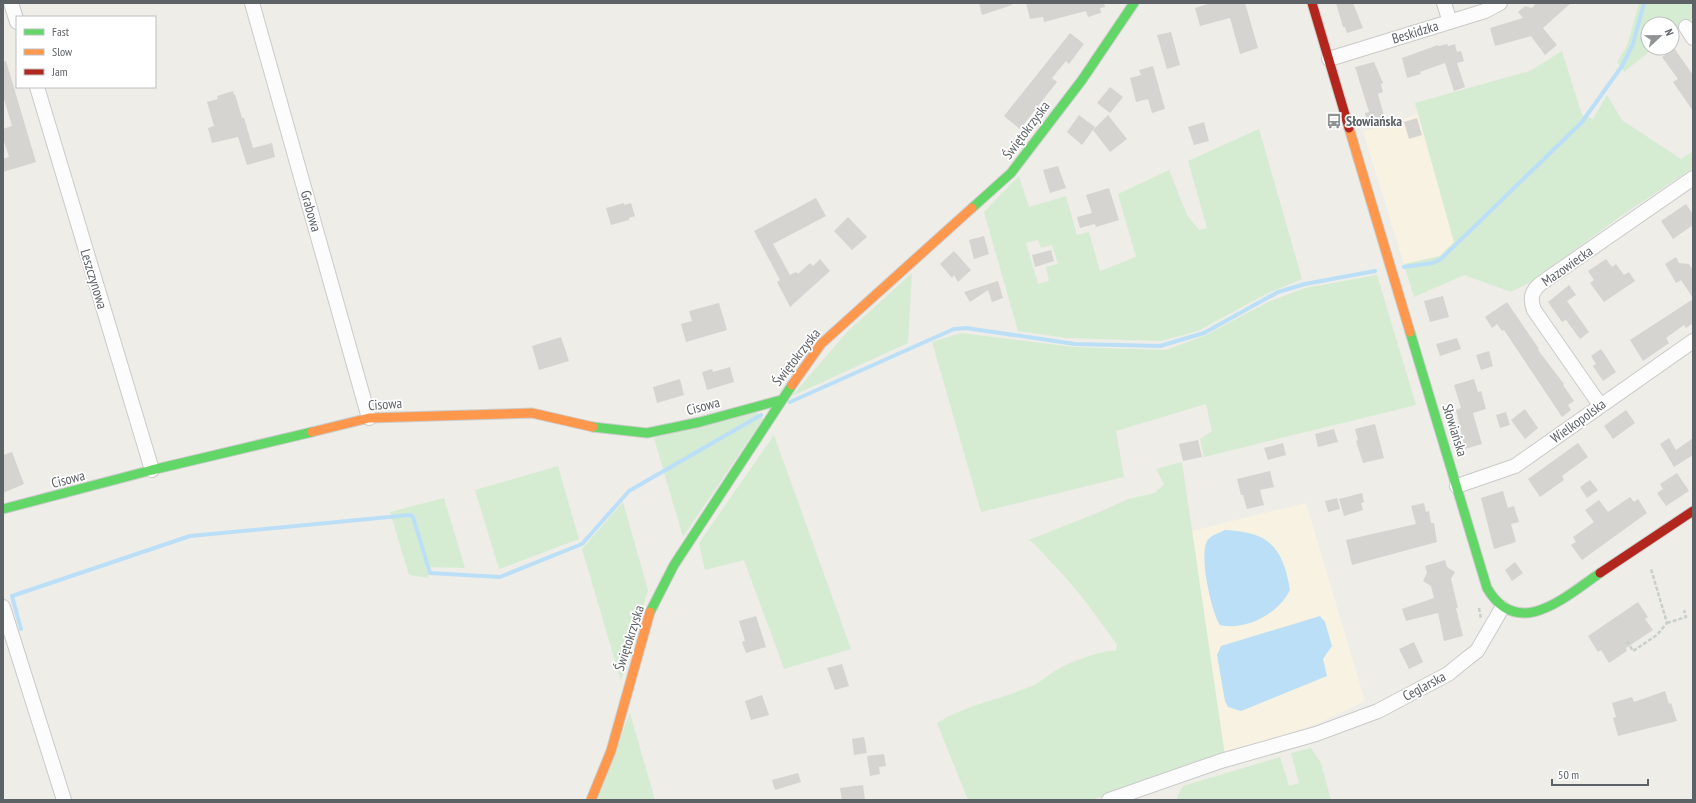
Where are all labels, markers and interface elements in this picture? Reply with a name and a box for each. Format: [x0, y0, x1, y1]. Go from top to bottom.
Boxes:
legend [16, 16, 156, 88]
street label: Beskidzka [1390, 16, 1440, 48]
north arrow [1640, 16, 1680, 56]
text: Fast [52, 24, 70, 39]
text: N [1662, 27, 1677, 38]
text: Slow [52, 44, 73, 59]
text: Jam [51, 64, 68, 79]
street label: Świętokrzyska [998, 97, 1054, 163]
bus stop icon: Słowiańska [1325, 112, 1343, 130]
place label: Słowiańska [1346, 112, 1402, 130]
street label: Grabowa [297, 188, 325, 234]
street label: Mazowiecka [1538, 242, 1596, 290]
street label: Leszczynowa [76, 247, 112, 311]
street label: Świętokrzyska [768, 325, 824, 389]
street label: Cisowa [684, 393, 722, 419]
street label: Cisowa [367, 394, 403, 414]
street label: Wielkopolska [1547, 395, 1609, 447]
street label: Słowiańska [1438, 402, 1472, 458]
street label: Cisowa [49, 466, 87, 492]
street label: Świętokrzyska [610, 603, 648, 673]
street label: Ceglarska [1399, 667, 1449, 705]
scale bar [1552, 761, 1648, 787]
text: 50 m [1558, 767, 1579, 782]

